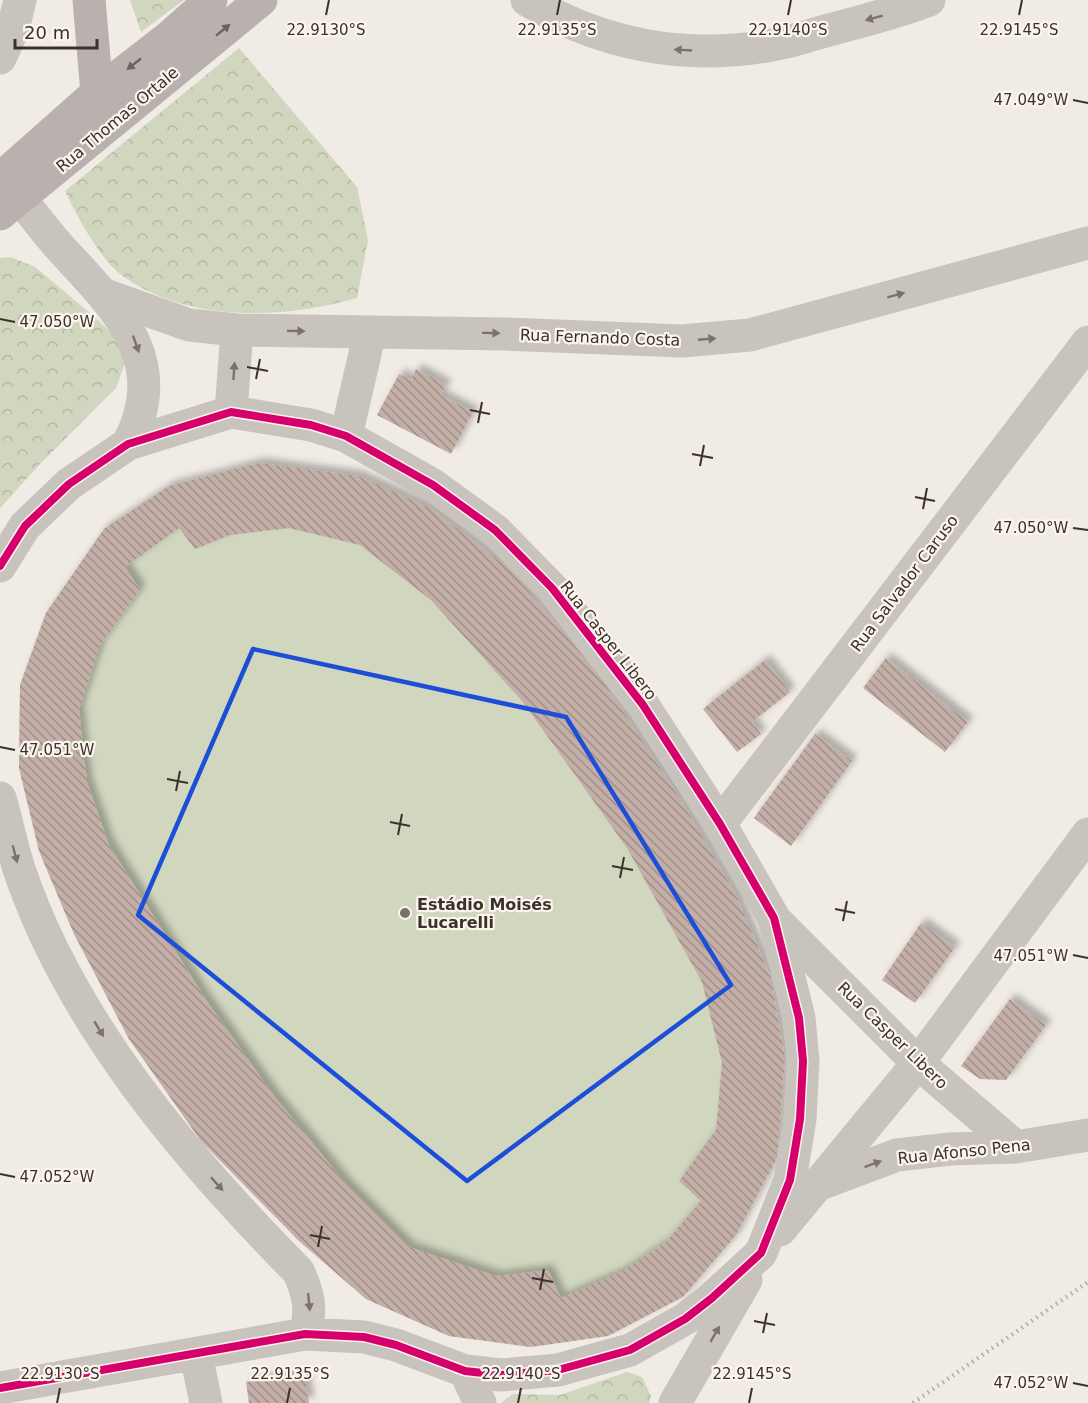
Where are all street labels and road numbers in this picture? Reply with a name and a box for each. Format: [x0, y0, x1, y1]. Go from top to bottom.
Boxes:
street label: Rua Thomas Ortale [52, 63, 182, 176]
street label: Rua Fernando Costa [520, 325, 680, 350]
street label: Rua Salvador Caruso [847, 511, 962, 656]
street label: Rua Casper Libero [556, 577, 661, 704]
street label: Rua Casper Libero [834, 978, 952, 1093]
street label: Rua Afonso Pena [897, 1135, 1031, 1168]

